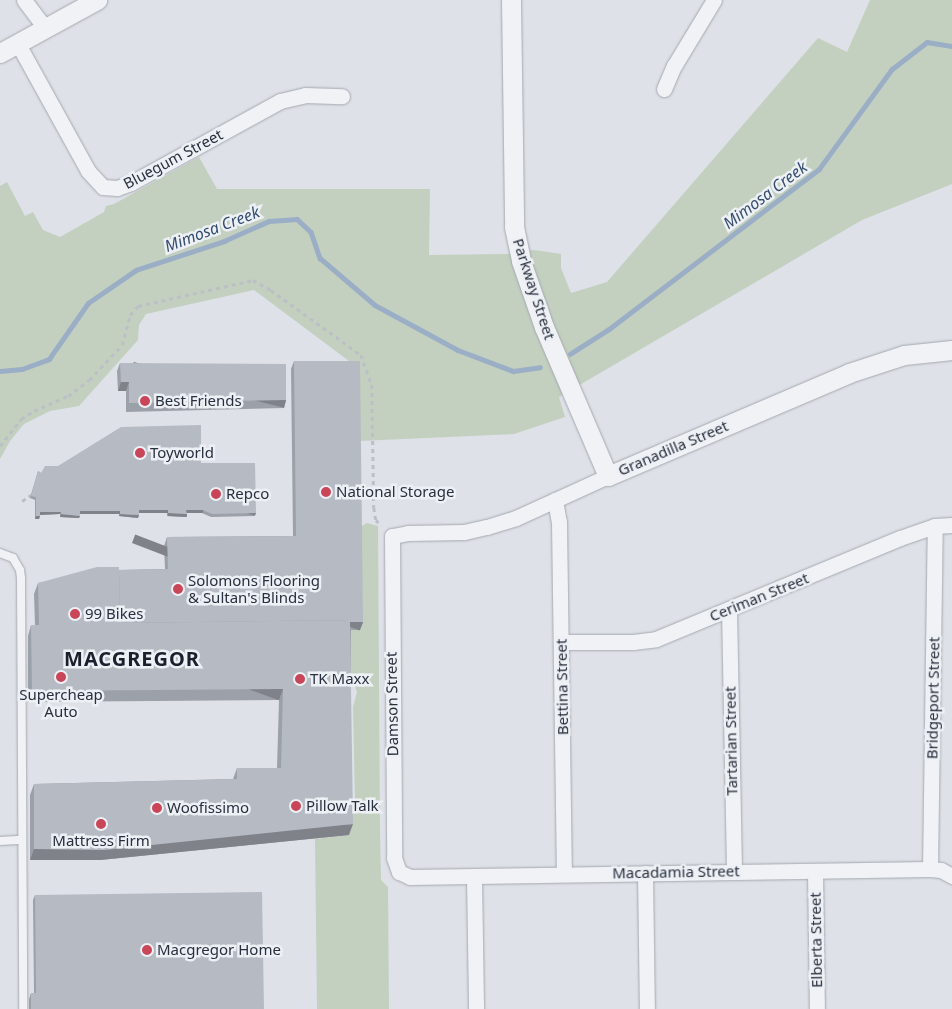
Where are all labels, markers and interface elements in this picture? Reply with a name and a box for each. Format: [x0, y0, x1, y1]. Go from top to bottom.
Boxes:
street label: Bluegum Street [120, 125, 226, 193]
water label: Mimosa Creek [719, 157, 811, 233]
water label: Mimosa Creek [162, 202, 262, 256]
street label: Parkway Street [509, 236, 559, 342]
place label: Best Friends [155, 392, 242, 410]
marker: Best Friends [139, 395, 151, 407]
street label: Granadilla Street [615, 417, 731, 479]
place label: Toyworld [150, 444, 214, 462]
marker: Toyworld [134, 447, 146, 459]
place label: National Storage [336, 483, 454, 501]
place label: Repco [226, 485, 269, 503]
marker: National Storage [320, 486, 332, 498]
marker: Repco [210, 488, 222, 500]
street label: Ceriman Street [707, 569, 811, 625]
place label: Solomons Flooring & Sultan's Blinds [188, 571, 320, 606]
marker: Solomons Flooring & Sultan's Blinds [172, 583, 184, 595]
place label: 99 Bikes [85, 605, 143, 623]
marker: 99 Bikes [69, 608, 81, 620]
street label: Bridgeport Street [923, 637, 943, 759]
street label: Bettina Street [552, 639, 572, 735]
district label: MACGREGOR [63, 646, 201, 670]
street label: Damson Street [382, 652, 402, 756]
place label: TK Maxx [310, 670, 369, 688]
marker: Supercheap Auto [55, 671, 67, 683]
marker: TK Maxx [294, 673, 306, 685]
place label: Supercheap Auto [19, 685, 103, 720]
street label: Tartarian Street [721, 686, 741, 796]
place label: Pillow Talk [306, 797, 379, 815]
place label: Woofissimo [167, 799, 249, 817]
marker: Pillow Talk [290, 800, 302, 812]
marker: Woofissimo [151, 802, 163, 814]
marker: Mattress Firm [95, 818, 107, 830]
place label: Mattress Firm [52, 832, 150, 850]
street label: Macadamia Street [612, 862, 740, 882]
street label: Elberta Street [806, 892, 826, 988]
place label: Macgregor Home [157, 941, 281, 959]
marker: Macgregor Home [141, 944, 153, 956]

